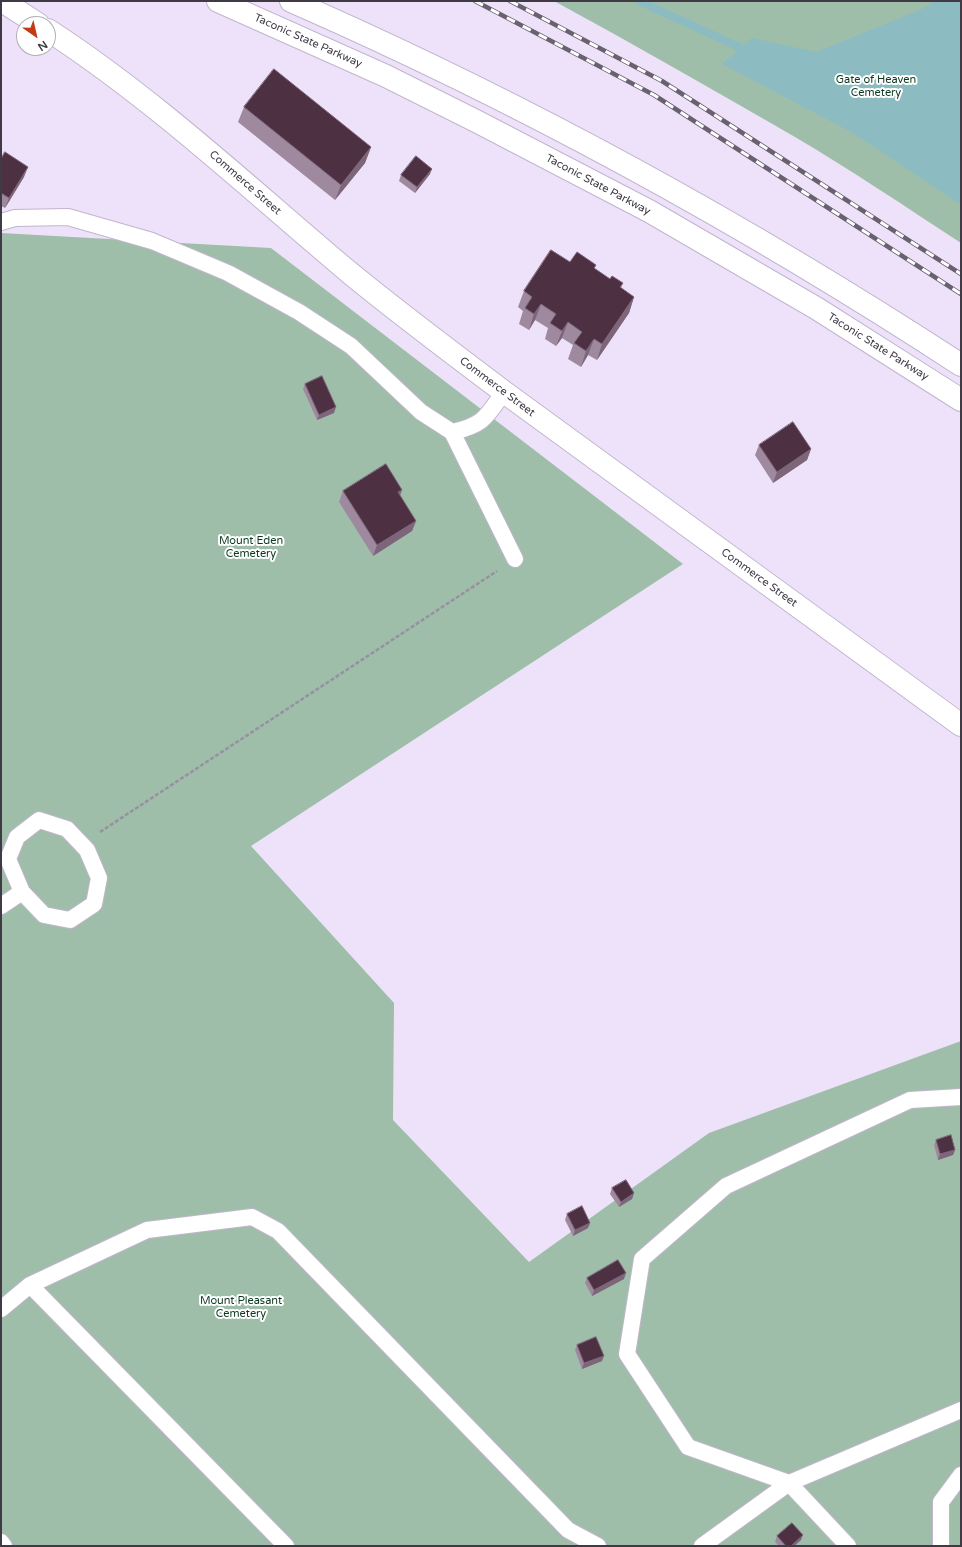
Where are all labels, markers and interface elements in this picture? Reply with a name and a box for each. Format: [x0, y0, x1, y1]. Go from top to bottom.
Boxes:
street label: Taconic State Parkway [252, 11, 364, 71]
north arrow [16, 16, 56, 56]
text: N [35, 38, 50, 53]
park label: Gate of Heaven Cemetery [836, 73, 916, 99]
street label: Commerce Street [206, 148, 284, 218]
street label: Taconic State Parkway [543, 152, 653, 218]
street label: Taconic State Parkway [825, 310, 931, 384]
street label: Commerce Street [457, 354, 537, 420]
park label: Mount Eden Cemetery [219, 534, 283, 560]
street label: Commerce Street [718, 546, 800, 610]
park label: Mount Pleasant Cemetery [200, 1294, 282, 1320]

